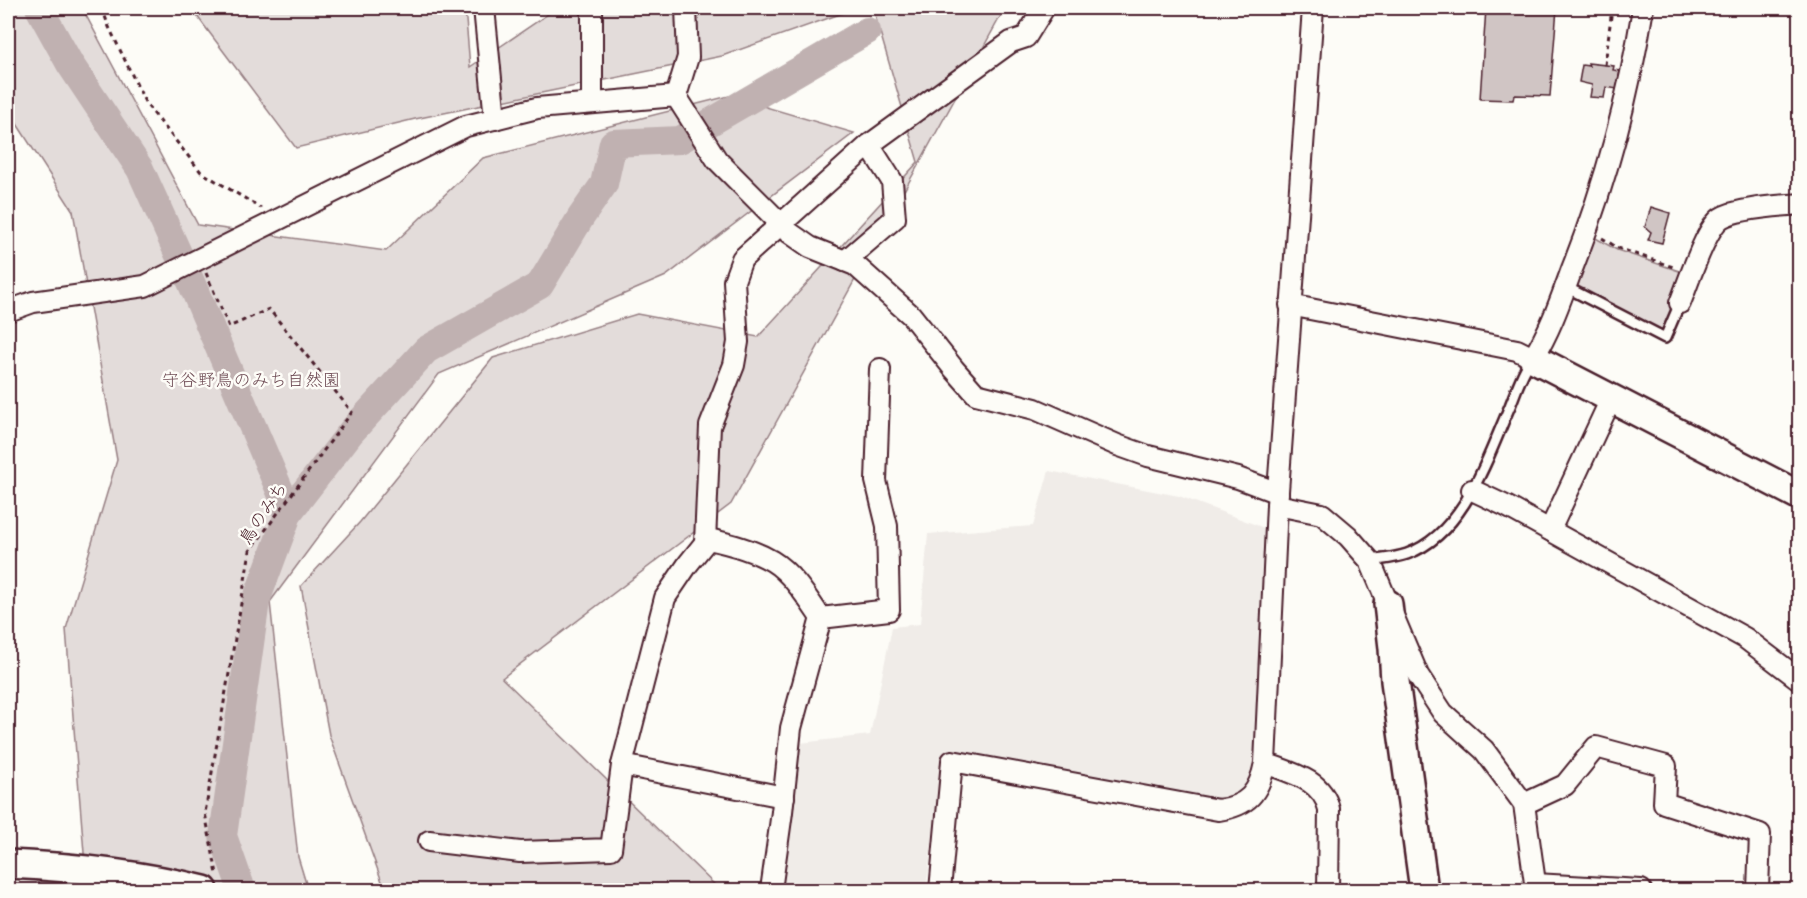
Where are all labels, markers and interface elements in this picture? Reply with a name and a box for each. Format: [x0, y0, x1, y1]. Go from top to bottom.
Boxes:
park label: 守谷野鳥のみち自然園 [161, 364, 341, 396]
street label: 鳥のみち [230, 475, 296, 551]

